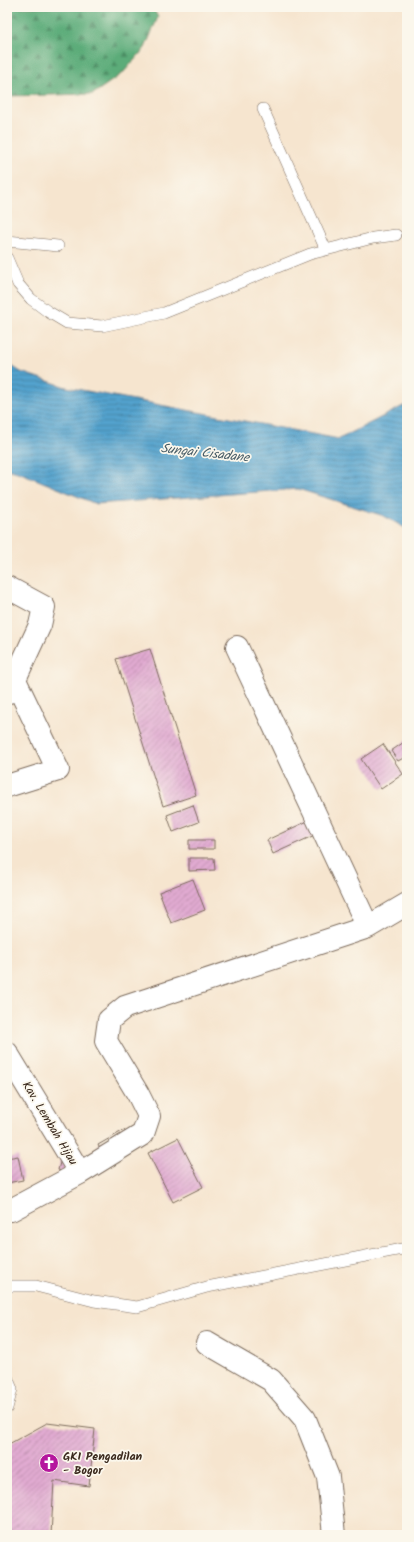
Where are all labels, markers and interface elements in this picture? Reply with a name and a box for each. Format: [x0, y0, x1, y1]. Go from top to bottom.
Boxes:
water label: Sungai Cisadane [160, 438, 251, 469]
street label: Kav. Lembah Hijau [17, 1077, 82, 1169]
place label: GKI Pengadilan - Bogor [63, 1447, 143, 1480]
church icon: GKI Pengadilan - Bogor [38, 1452, 60, 1474]

